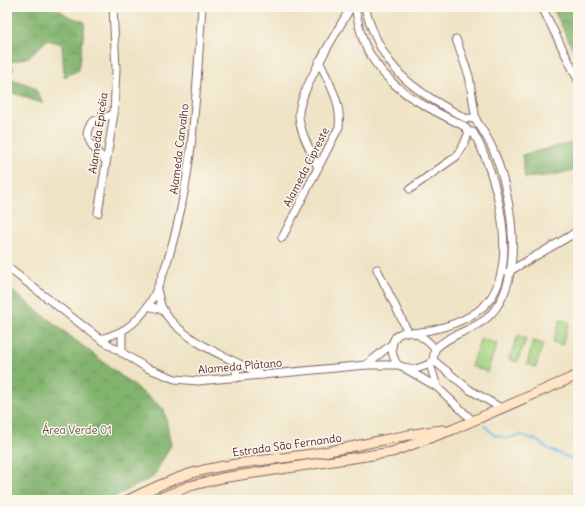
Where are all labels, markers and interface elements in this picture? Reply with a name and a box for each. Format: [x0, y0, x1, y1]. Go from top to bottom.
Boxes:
street label: Alameda Epicéia [85, 91, 111, 175]
street label: Alameda Carvalho [166, 103, 192, 195]
street label: Alameda Cipreste [280, 125, 332, 209]
street label: Alameda Plátano [197, 355, 283, 377]
park label: Área Verde 01 [42, 422, 112, 437]
street label: Estrada São Fernando [232, 430, 342, 460]

